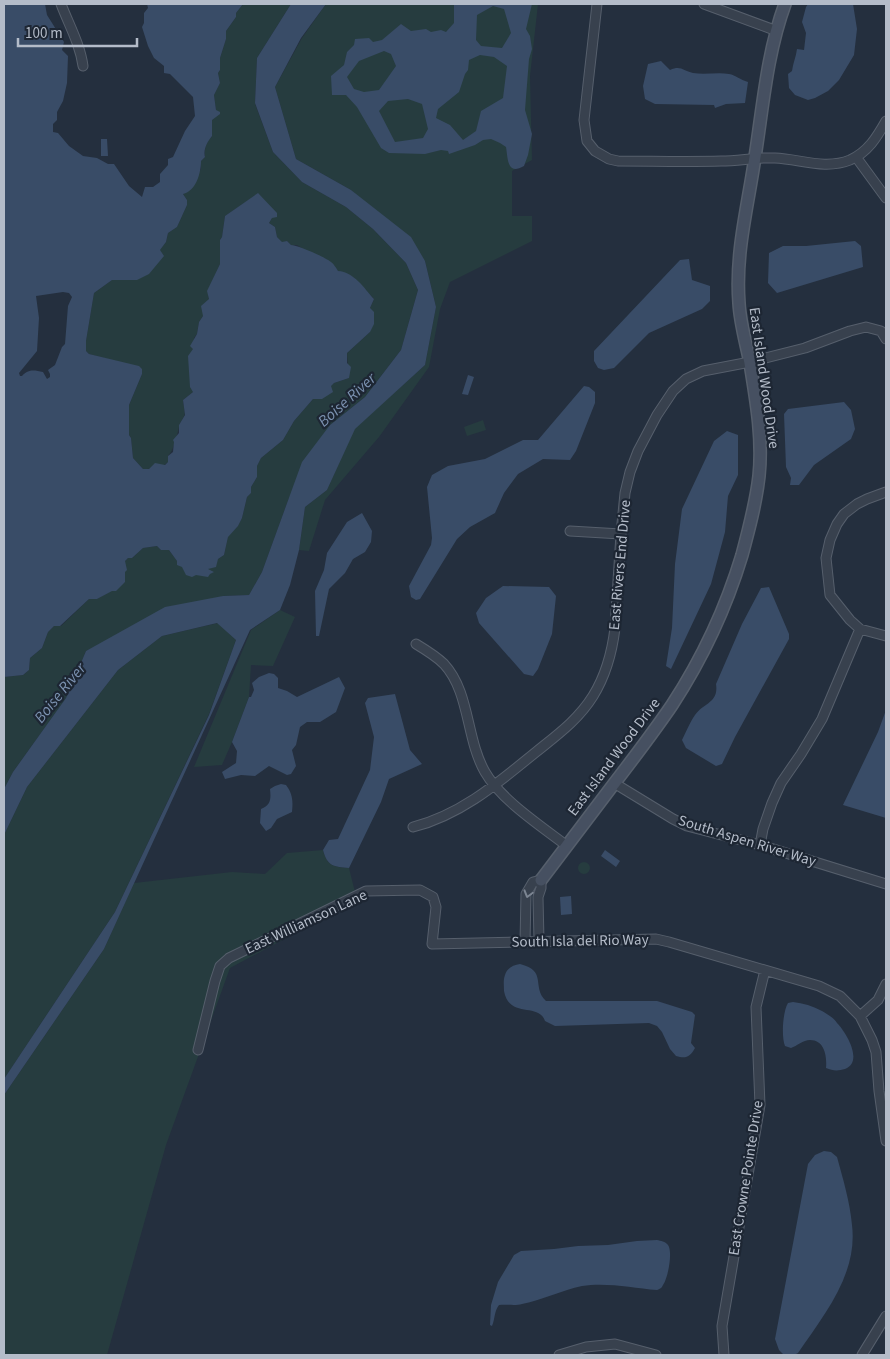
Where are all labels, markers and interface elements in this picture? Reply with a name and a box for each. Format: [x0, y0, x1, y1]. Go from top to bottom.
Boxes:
scale bar [18, 15, 136, 47]
text: 100 m [25, 23, 63, 44]
street label: East Island Wood Drive [744, 306, 784, 450]
water label: Boise River [313, 367, 382, 432]
street label: East Rivers End Drive [604, 499, 636, 631]
water label: Boise River [29, 657, 92, 728]
street label: East Island Wood Drive [563, 694, 665, 820]
street label: South Aspen River Way [675, 810, 819, 872]
street label: East Williamson Lane [242, 884, 370, 960]
one-way arrow [524, 889, 534, 897]
street label: South Isla del Rio Way [511, 929, 649, 953]
street label: East Crowne Pointe Drive [723, 1099, 769, 1257]

